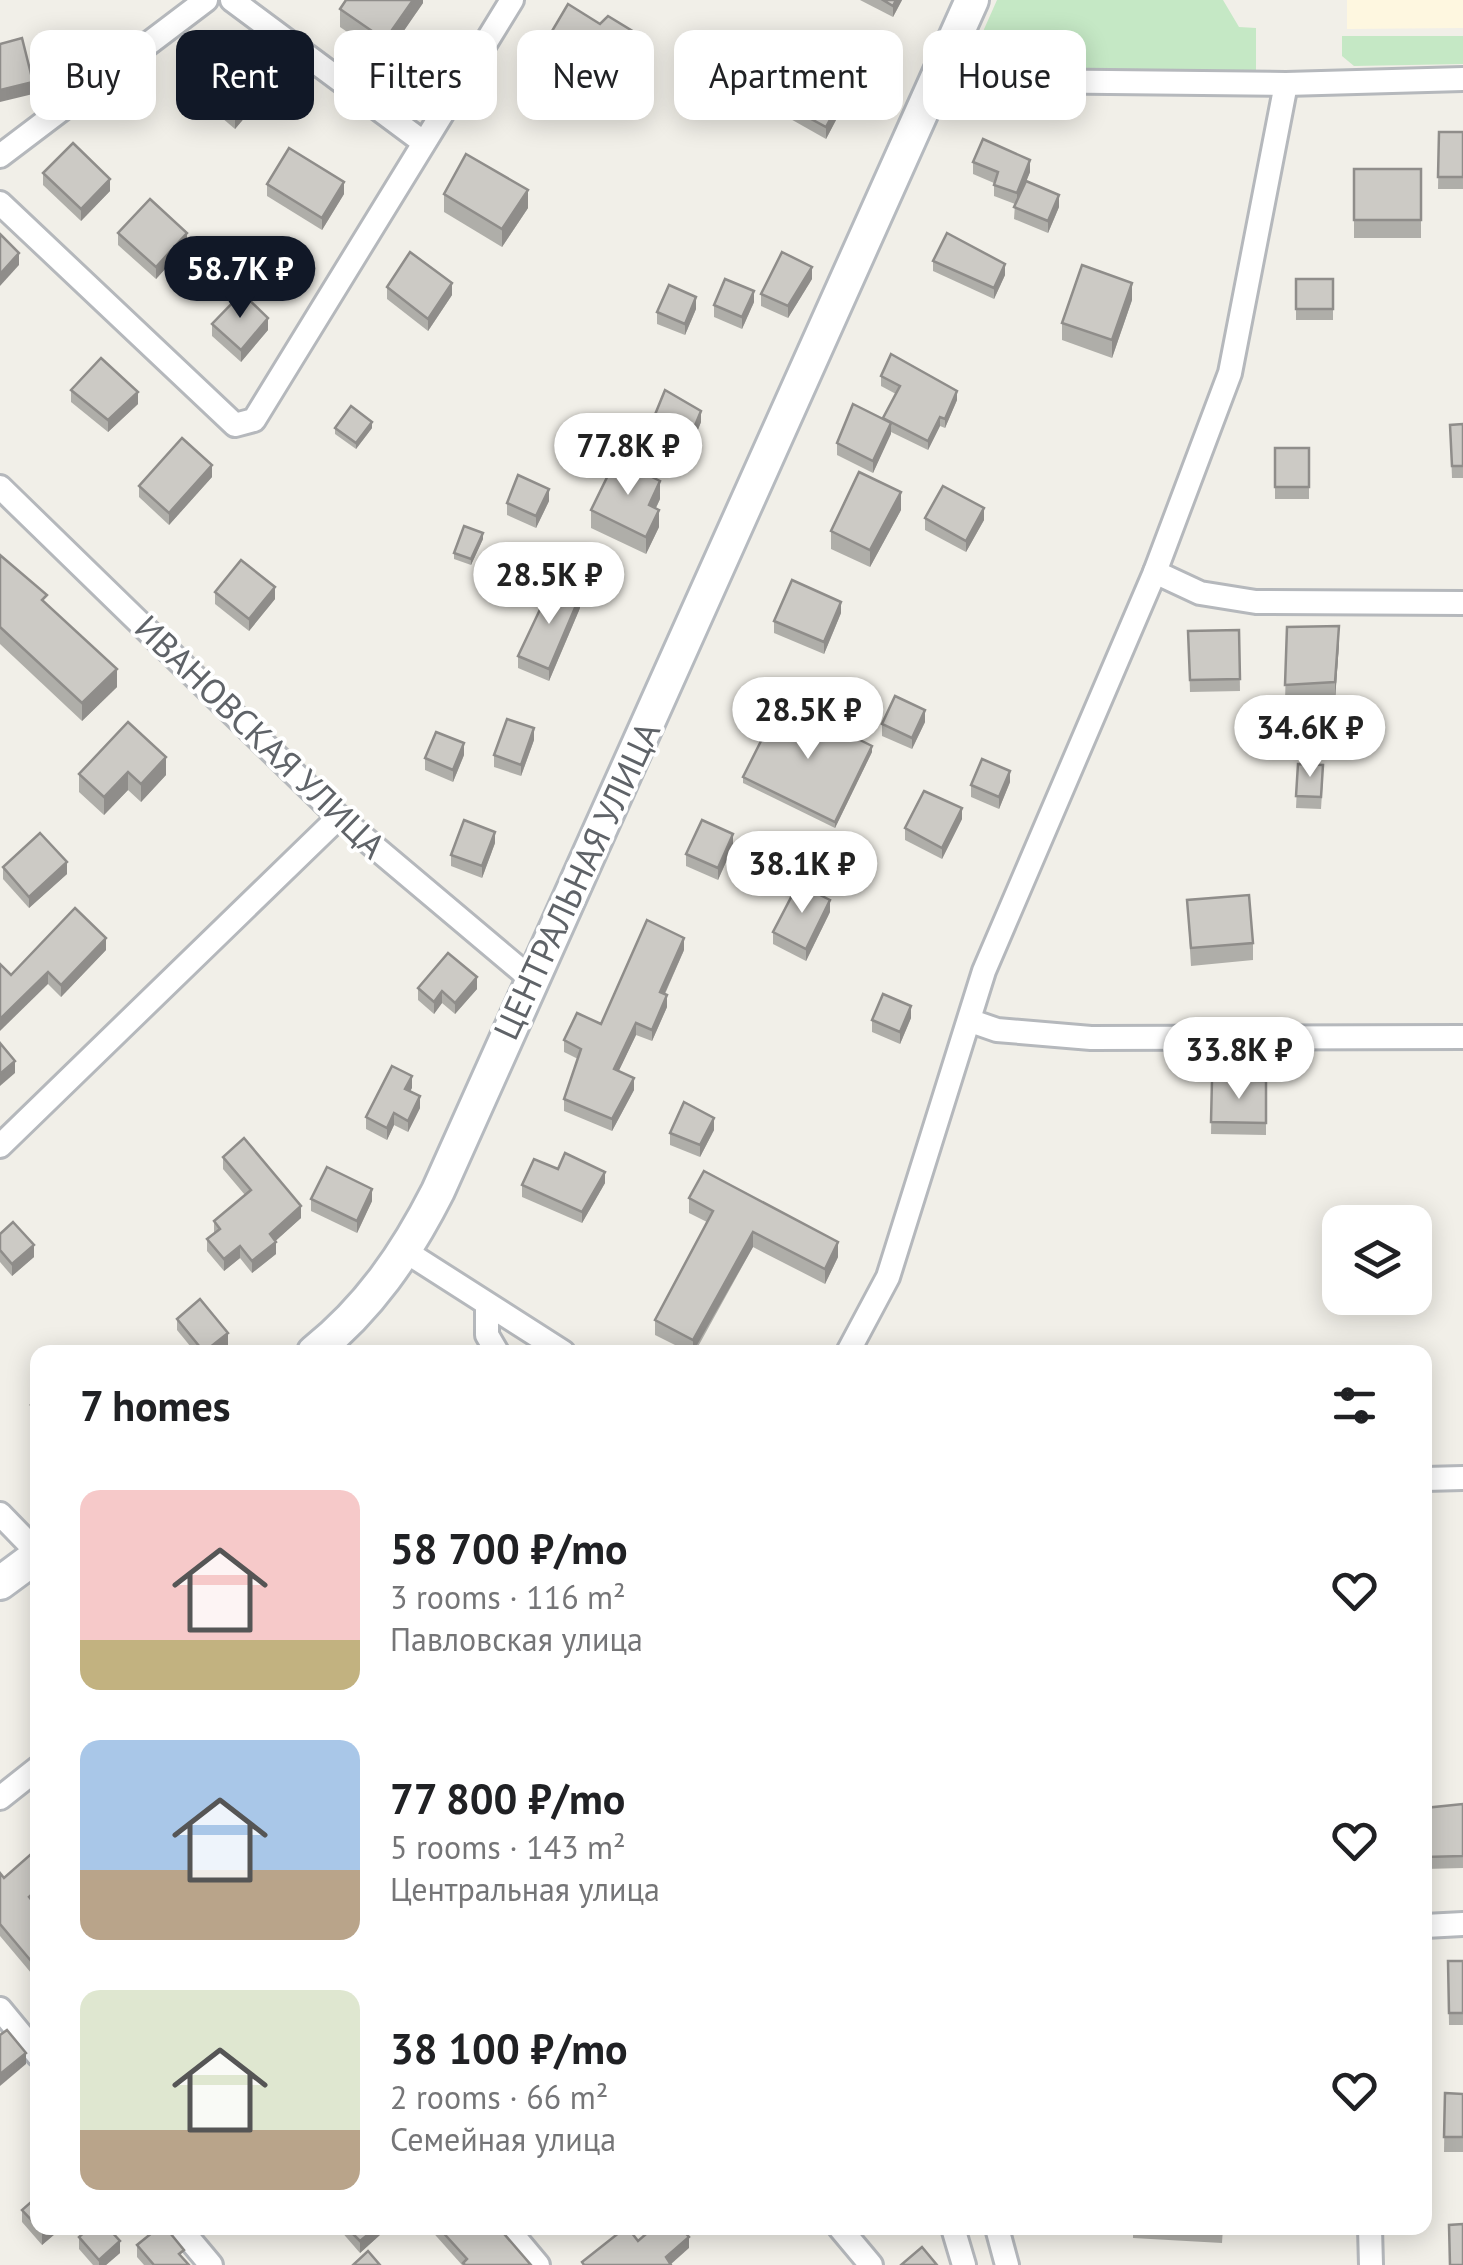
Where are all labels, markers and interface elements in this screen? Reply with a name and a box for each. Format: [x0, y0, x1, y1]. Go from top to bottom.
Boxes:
chip: Buy [30, 30, 156, 120]
chip: Rent [176, 30, 314, 120]
chip: Filters [334, 30, 497, 120]
chip: New [517, 30, 654, 120]
chip: Apartment [674, 30, 903, 120]
chip: House [923, 30, 1086, 120]
pin: 58.7K ₽ [148, 236, 332, 321]
text: 58.7K ₽ [186, 247, 294, 289]
pin: 77.8K ₽ [536, 413, 720, 498]
text: 77.8K ₽ [576, 424, 680, 466]
pin: 28.5K ₽ [457, 542, 641, 627]
text: 28.5K ₽ [495, 553, 603, 595]
street label: ИВАНОВСКАЯ УЛИЦА [126, 605, 396, 868]
pin: 28.5K ₽ [716, 677, 900, 762]
text: 28.5K ₽ [754, 688, 862, 730]
pin: 34.6K ₽ [1218, 695, 1402, 780]
text: 34.6K ₽ [1256, 706, 1364, 748]
street label: ЦЕНТРАЛЬНАЯ УЛИЦА [482, 714, 670, 1047]
pin: 38.1K ₽ [710, 831, 894, 916]
text: 38.1K ₽ [748, 842, 856, 884]
pin: 33.8K ₽ [1147, 1017, 1331, 1102]
text: 33.8K ₽ [1185, 1028, 1293, 1070]
map controls [1322, 1205, 1432, 1315]
button: layers [1322, 1205, 1432, 1315]
text: 7 homes [80, 1378, 231, 1433]
icon: filters [1327, 1378, 1382, 1433]
text: 58 700 ₽/mo [390, 1521, 628, 1576]
icon: home [160, 1530, 280, 1650]
icon: heart [1327, 1563, 1382, 1618]
text: 3 rooms · 116 m² [390, 1576, 626, 1618]
text: Павловская улица [390, 1618, 643, 1660]
text: 77 800 ₽/mo [390, 1771, 625, 1826]
icon: home [160, 1780, 280, 1900]
icon: heart [1327, 1813, 1382, 1868]
text: 5 rooms · 143 m² [390, 1826, 626, 1868]
text: Центральная улица [390, 1868, 660, 1910]
text: 38 100 ₽/mo [390, 2021, 628, 2076]
icon: home [160, 2030, 280, 2150]
icon: heart [1327, 2063, 1382, 2118]
text: 2 rooms · 66 m² [390, 2076, 608, 2118]
text: Семейная улица [390, 2118, 616, 2160]

